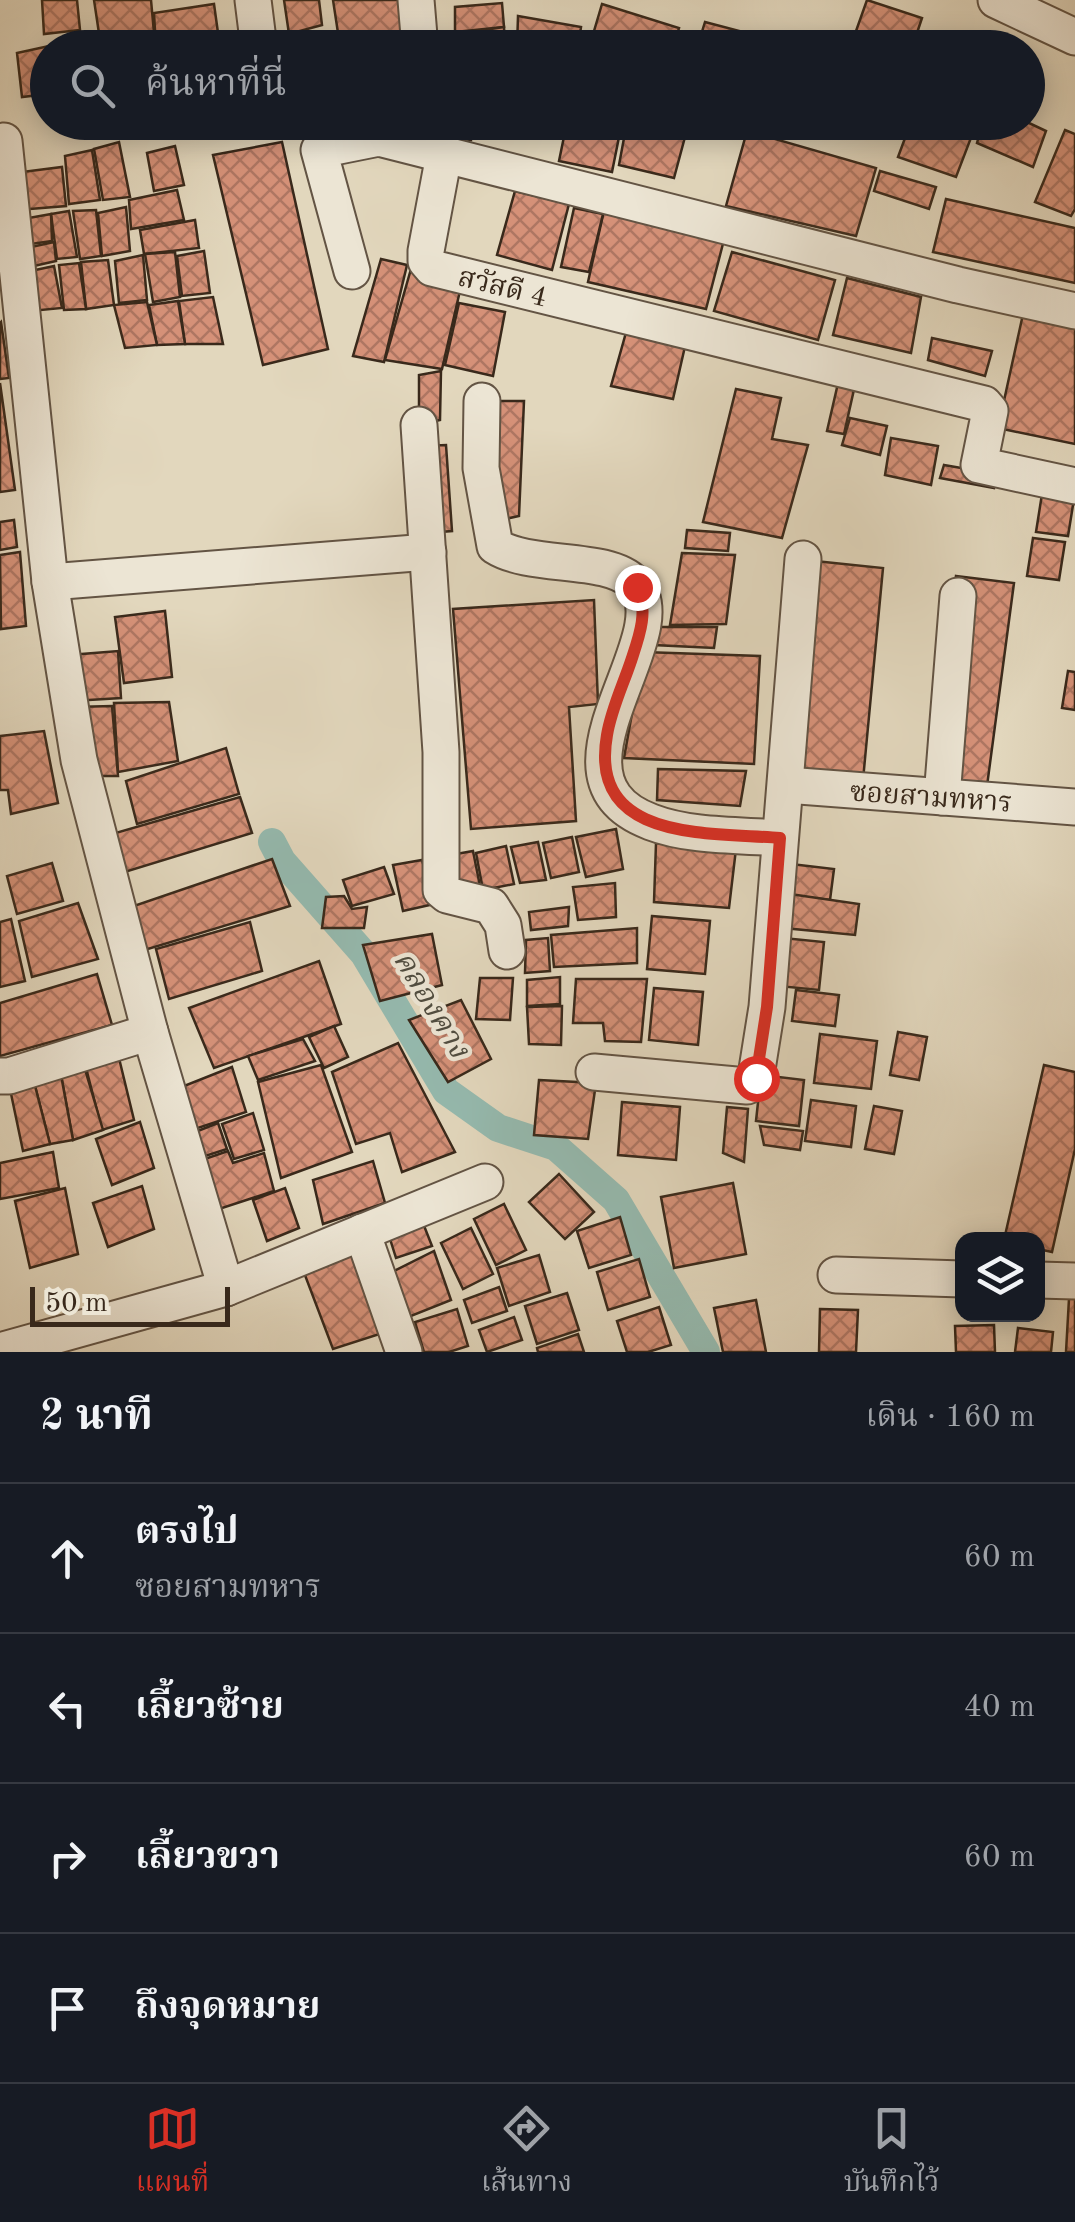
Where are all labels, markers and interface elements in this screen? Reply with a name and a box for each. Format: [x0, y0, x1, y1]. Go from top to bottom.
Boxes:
search box [30, 30, 1045, 140]
icon: search [65, 58, 120, 113]
text: ค้นหาที่นี่ [145, 66, 286, 104]
street label: สวัสดี 4 [455, 261, 550, 313]
route end [615, 565, 661, 611]
street label: ซอยสามทหาร [849, 779, 1013, 819]
water label: คลองคาง [387, 947, 474, 1064]
route start [734, 1056, 780, 1102]
map controls [955, 1232, 1045, 1322]
button: layers [955, 1232, 1045, 1322]
scale bar [30, 1282, 230, 1326]
text: 50 m [45, 1290, 108, 1318]
text: 2 นาที [40, 1397, 153, 1439]
text: เดิน · 160 m [866, 1402, 1035, 1434]
text: ตรงไป [135, 1514, 239, 1552]
icon: ahead [40, 1531, 95, 1586]
text: 60 m [964, 1542, 1035, 1574]
text: ซอยสามทหาร [135, 1573, 321, 1605]
icon: left [40, 1681, 95, 1736]
text: เลี้ยวซ้าย [135, 1689, 284, 1727]
text: 40 m [964, 1692, 1035, 1724]
icon: right [40, 1831, 95, 1886]
text: เลี้ยวขวา [135, 1839, 280, 1877]
text: 60 m [964, 1842, 1035, 1874]
icon: arrive [40, 1981, 95, 2036]
text: ถึงจุดหมาย [135, 1989, 320, 2027]
tab: แผนที่ [136, 2101, 209, 2206]
tab: เส้นทาง [481, 2101, 572, 2206]
tab: บันทึกไว้ [844, 2101, 939, 2206]

